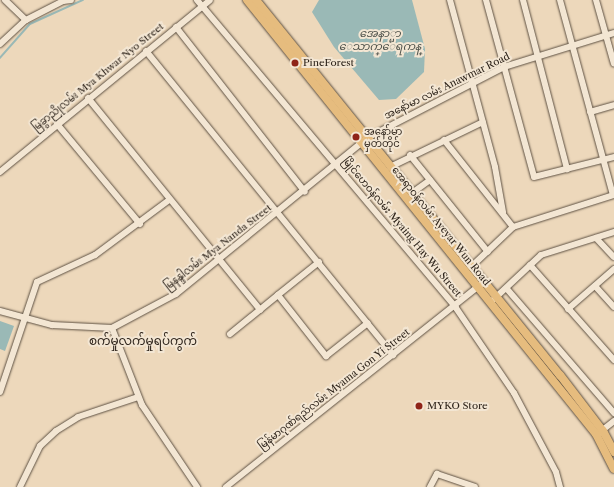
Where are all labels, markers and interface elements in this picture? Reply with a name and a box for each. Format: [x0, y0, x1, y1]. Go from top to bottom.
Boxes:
street label: မြခွာညိုလမ်း Mya Khwar Nyo Street [30, 20, 166, 134]
water label: အေနာ္မာ ေသာက္ေရကန္ [339, 27, 421, 53]
street label: အနော်မာ လမ်း Anawmar Road [382, 50, 512, 122]
place label: PineForest [303, 57, 354, 69]
marker: PineForest [290, 58, 300, 68]
place label: အနော်မာ မှတ်တိုင် [364, 125, 402, 148]
marker: အနော်မာ မှတ်တိုင် [351, 132, 361, 142]
street label: မြိုင်ဟေဝန်လမ်း Myaing Hay Wu Street [340, 155, 464, 299]
street label: အေရာဝန်လမ်း Ayeyar Wun Road [389, 164, 493, 288]
street label: မြနန္ဒါလမ်း Mya Nanda Street [162, 201, 274, 293]
street label: မြန်မာဂုဏ်ရည်လမ်း Myama Gon Yi Street [256, 326, 412, 452]
district label: စက်မှုလက်မှုရပ်ကွက် [89, 334, 197, 348]
place label: MYKO Store [427, 400, 488, 412]
marker: MYKO Store [414, 401, 424, 411]

